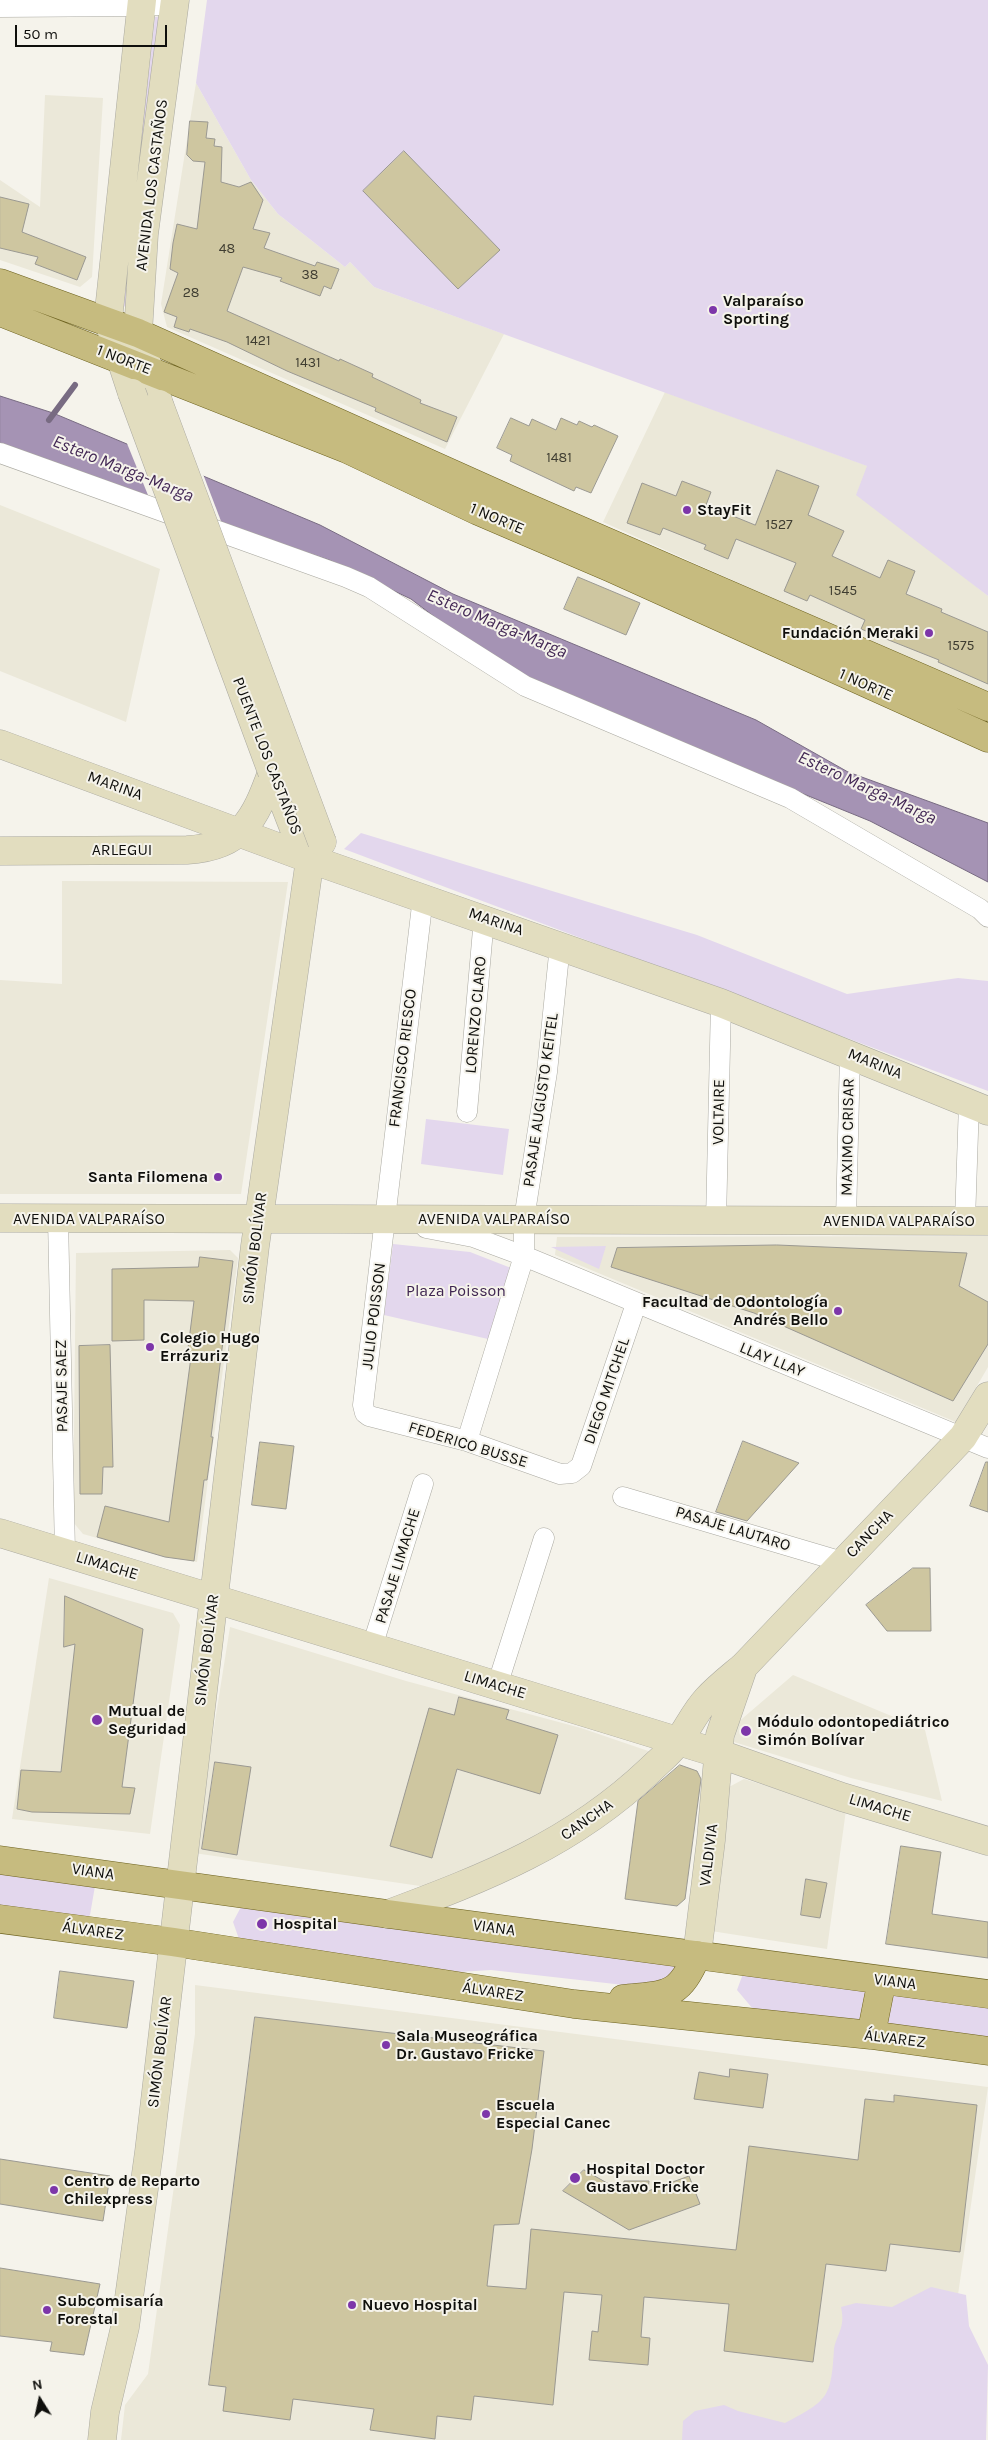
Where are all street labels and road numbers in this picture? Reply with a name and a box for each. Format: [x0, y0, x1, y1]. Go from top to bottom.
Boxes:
street label: AVENIDA LOS CASTAÑOS [132, 98, 172, 272]
street label: 1 NORTE [94, 341, 154, 379]
street label: 1 NORTE [467, 499, 527, 539]
street label: 1 NORTE [836, 665, 896, 705]
street label: PUENTE LOS CASTAÑOS [228, 674, 306, 838]
street label: MARINA [85, 767, 145, 805]
street label: ARLEGUI [92, 840, 152, 860]
street label: MARINA [466, 904, 526, 940]
street label: LORENZO CLARO [461, 956, 491, 1074]
street label: FRANCISCO RIESCO [385, 988, 421, 1128]
street label: PASAJE AUGUSTO KEITEL [519, 1012, 563, 1188]
street label: MARINA [845, 1044, 905, 1084]
street label: MAXIMO CRISAR [837, 1078, 859, 1196]
street label: VOLTAIRE [709, 1079, 729, 1145]
street label: SIMÓN BOLÍVAR [239, 1191, 271, 1305]
street label: AVENIDA VALPARAÍSO [13, 1209, 165, 1229]
street label: AVENIDA VALPARAÍSO [418, 1209, 570, 1229]
street label: AVENIDA VALPARAÍSO [823, 1211, 975, 1231]
street label: JULIO POISSON [358, 1262, 390, 1370]
street label: DIEGO MITCHEL [580, 1335, 634, 1447]
street label: LLAY LLAY [736, 1338, 808, 1382]
street label: PASAJE SAEZ [52, 1339, 72, 1433]
street label: FEDERICO BUSSE [406, 1418, 530, 1472]
street label: PASAJE LAUTARO [673, 1502, 793, 1556]
street label: PASAJE LIMACHE [371, 1506, 425, 1626]
street label: CANCHA [842, 1506, 898, 1562]
street label: LIMACHE [73, 1547, 141, 1585]
street label: SIMÓN BOLÍVAR [191, 1593, 223, 1707]
street label: LIMACHE [461, 1666, 529, 1704]
street label: LIMACHE [846, 1789, 914, 1827]
street label: CANCHA [557, 1795, 617, 1845]
street label: VALDIVIA [696, 1823, 722, 1887]
street label: VIANA [70, 1860, 116, 1884]
street label: VIANA [471, 1916, 517, 1940]
street label: ÁLVAREZ [61, 1917, 125, 1945]
street label: VIANA [873, 1970, 917, 1994]
street label: ÁLVAREZ [461, 1978, 525, 2006]
street label: SIMÓN BOLÍVAR [144, 1995, 176, 2109]
street label: ÁLVAREZ [863, 2026, 927, 2052]

